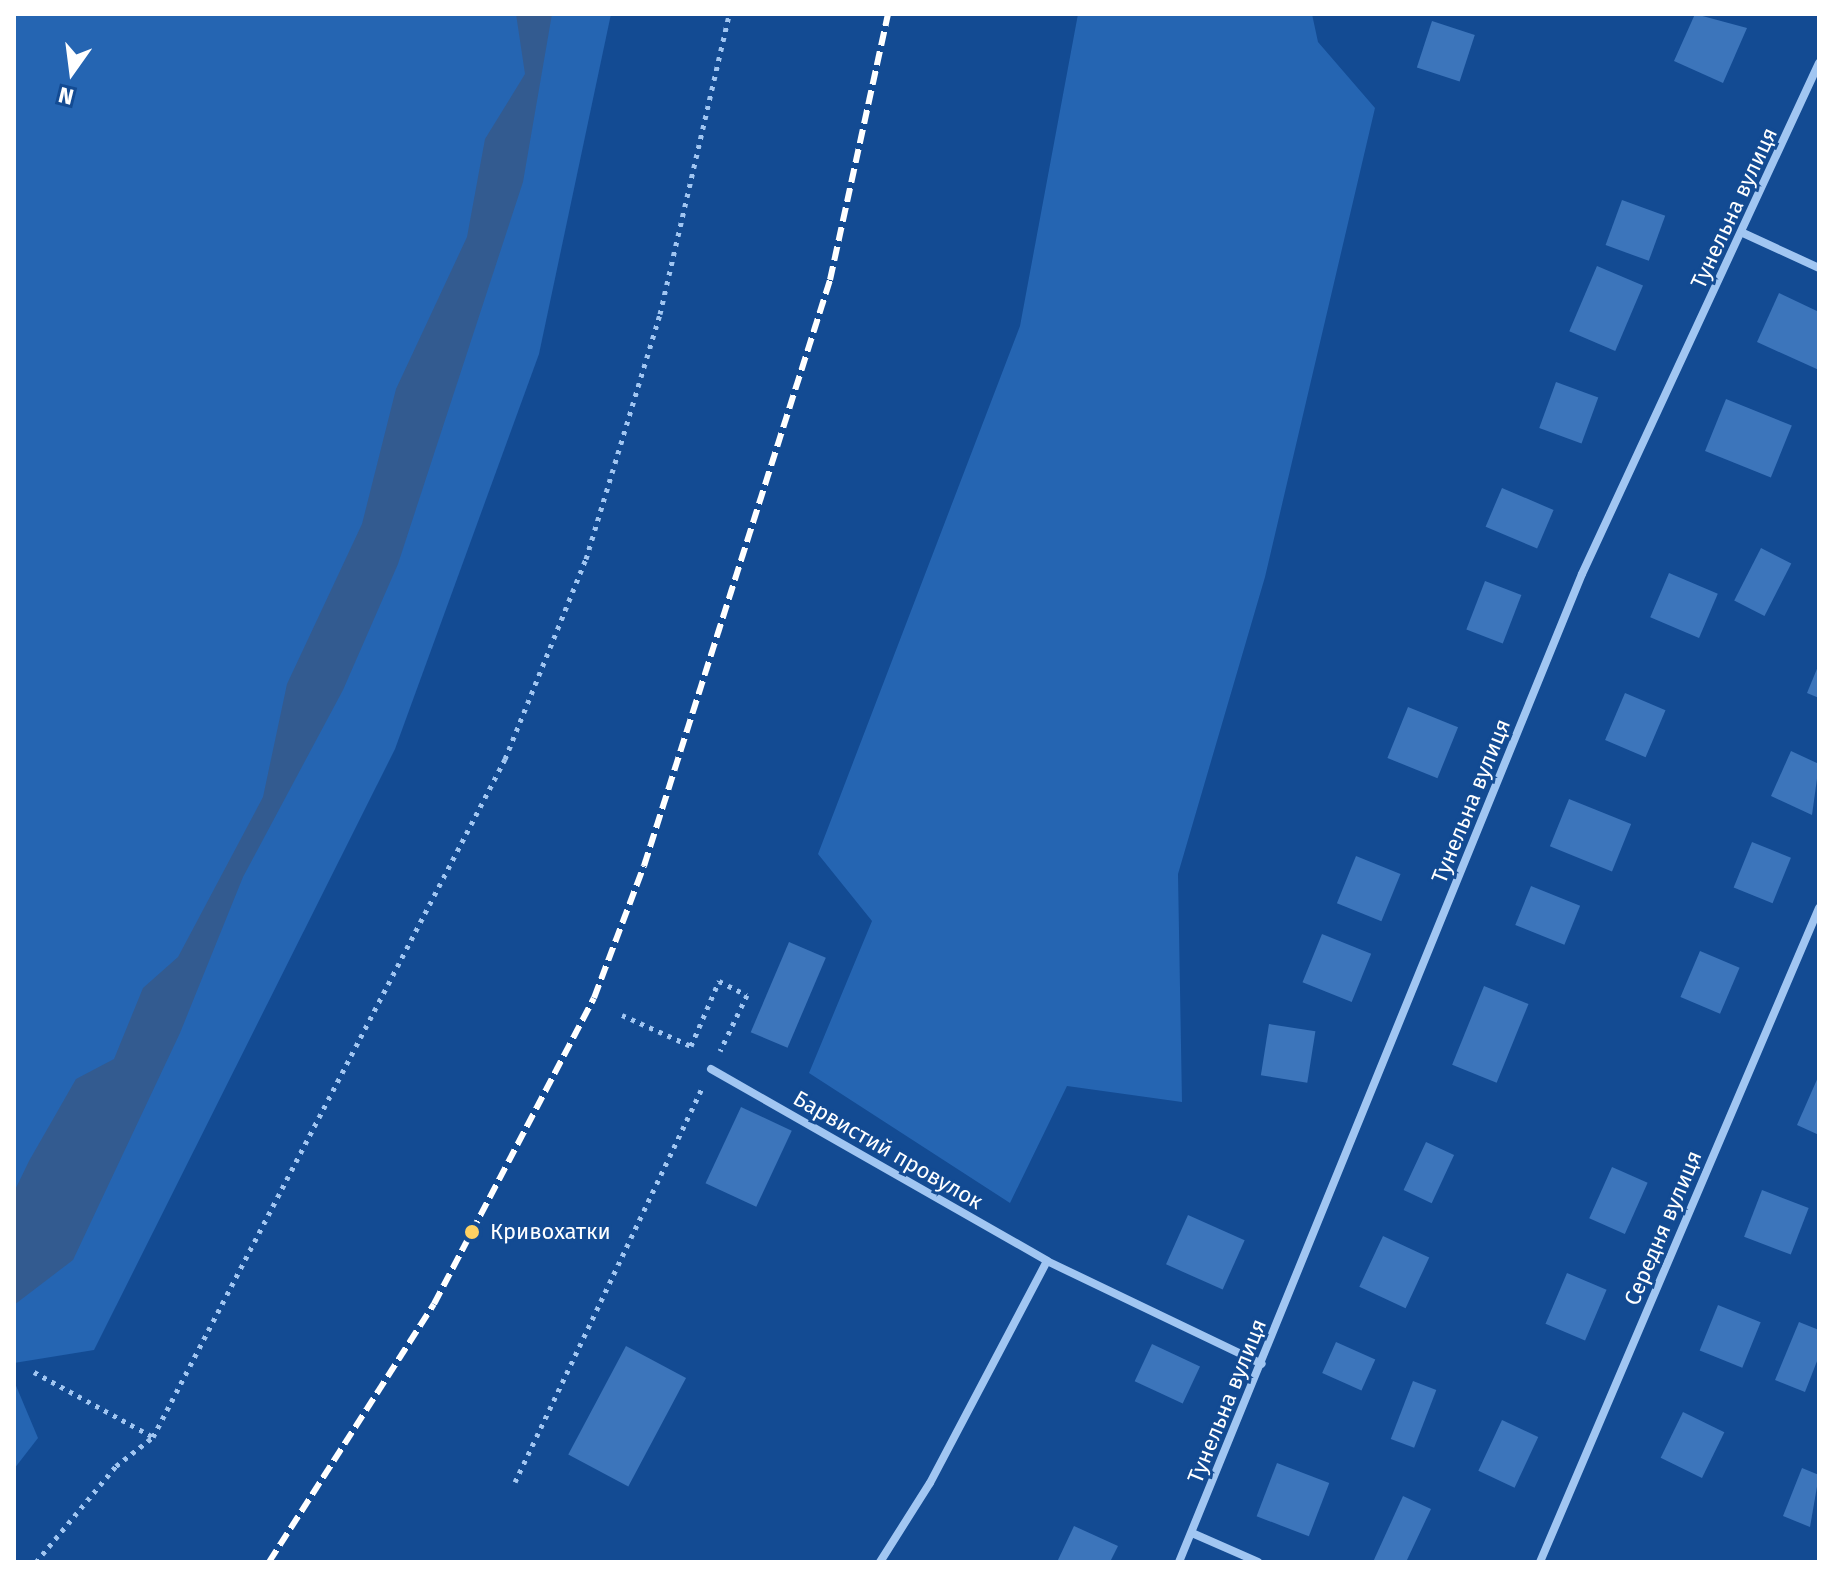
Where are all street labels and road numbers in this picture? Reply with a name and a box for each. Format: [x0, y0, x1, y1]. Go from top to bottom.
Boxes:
street label: Тунельна вулиця [1685, 123, 1783, 293]
street label: Тунельна вулиця [1426, 715, 1516, 887]
street label: Барвистий провулок [788, 1085, 988, 1215]
street label: Середня вулиця [1619, 1147, 1707, 1309]
street label: Тунельна вулиця [1182, 1315, 1272, 1487]

